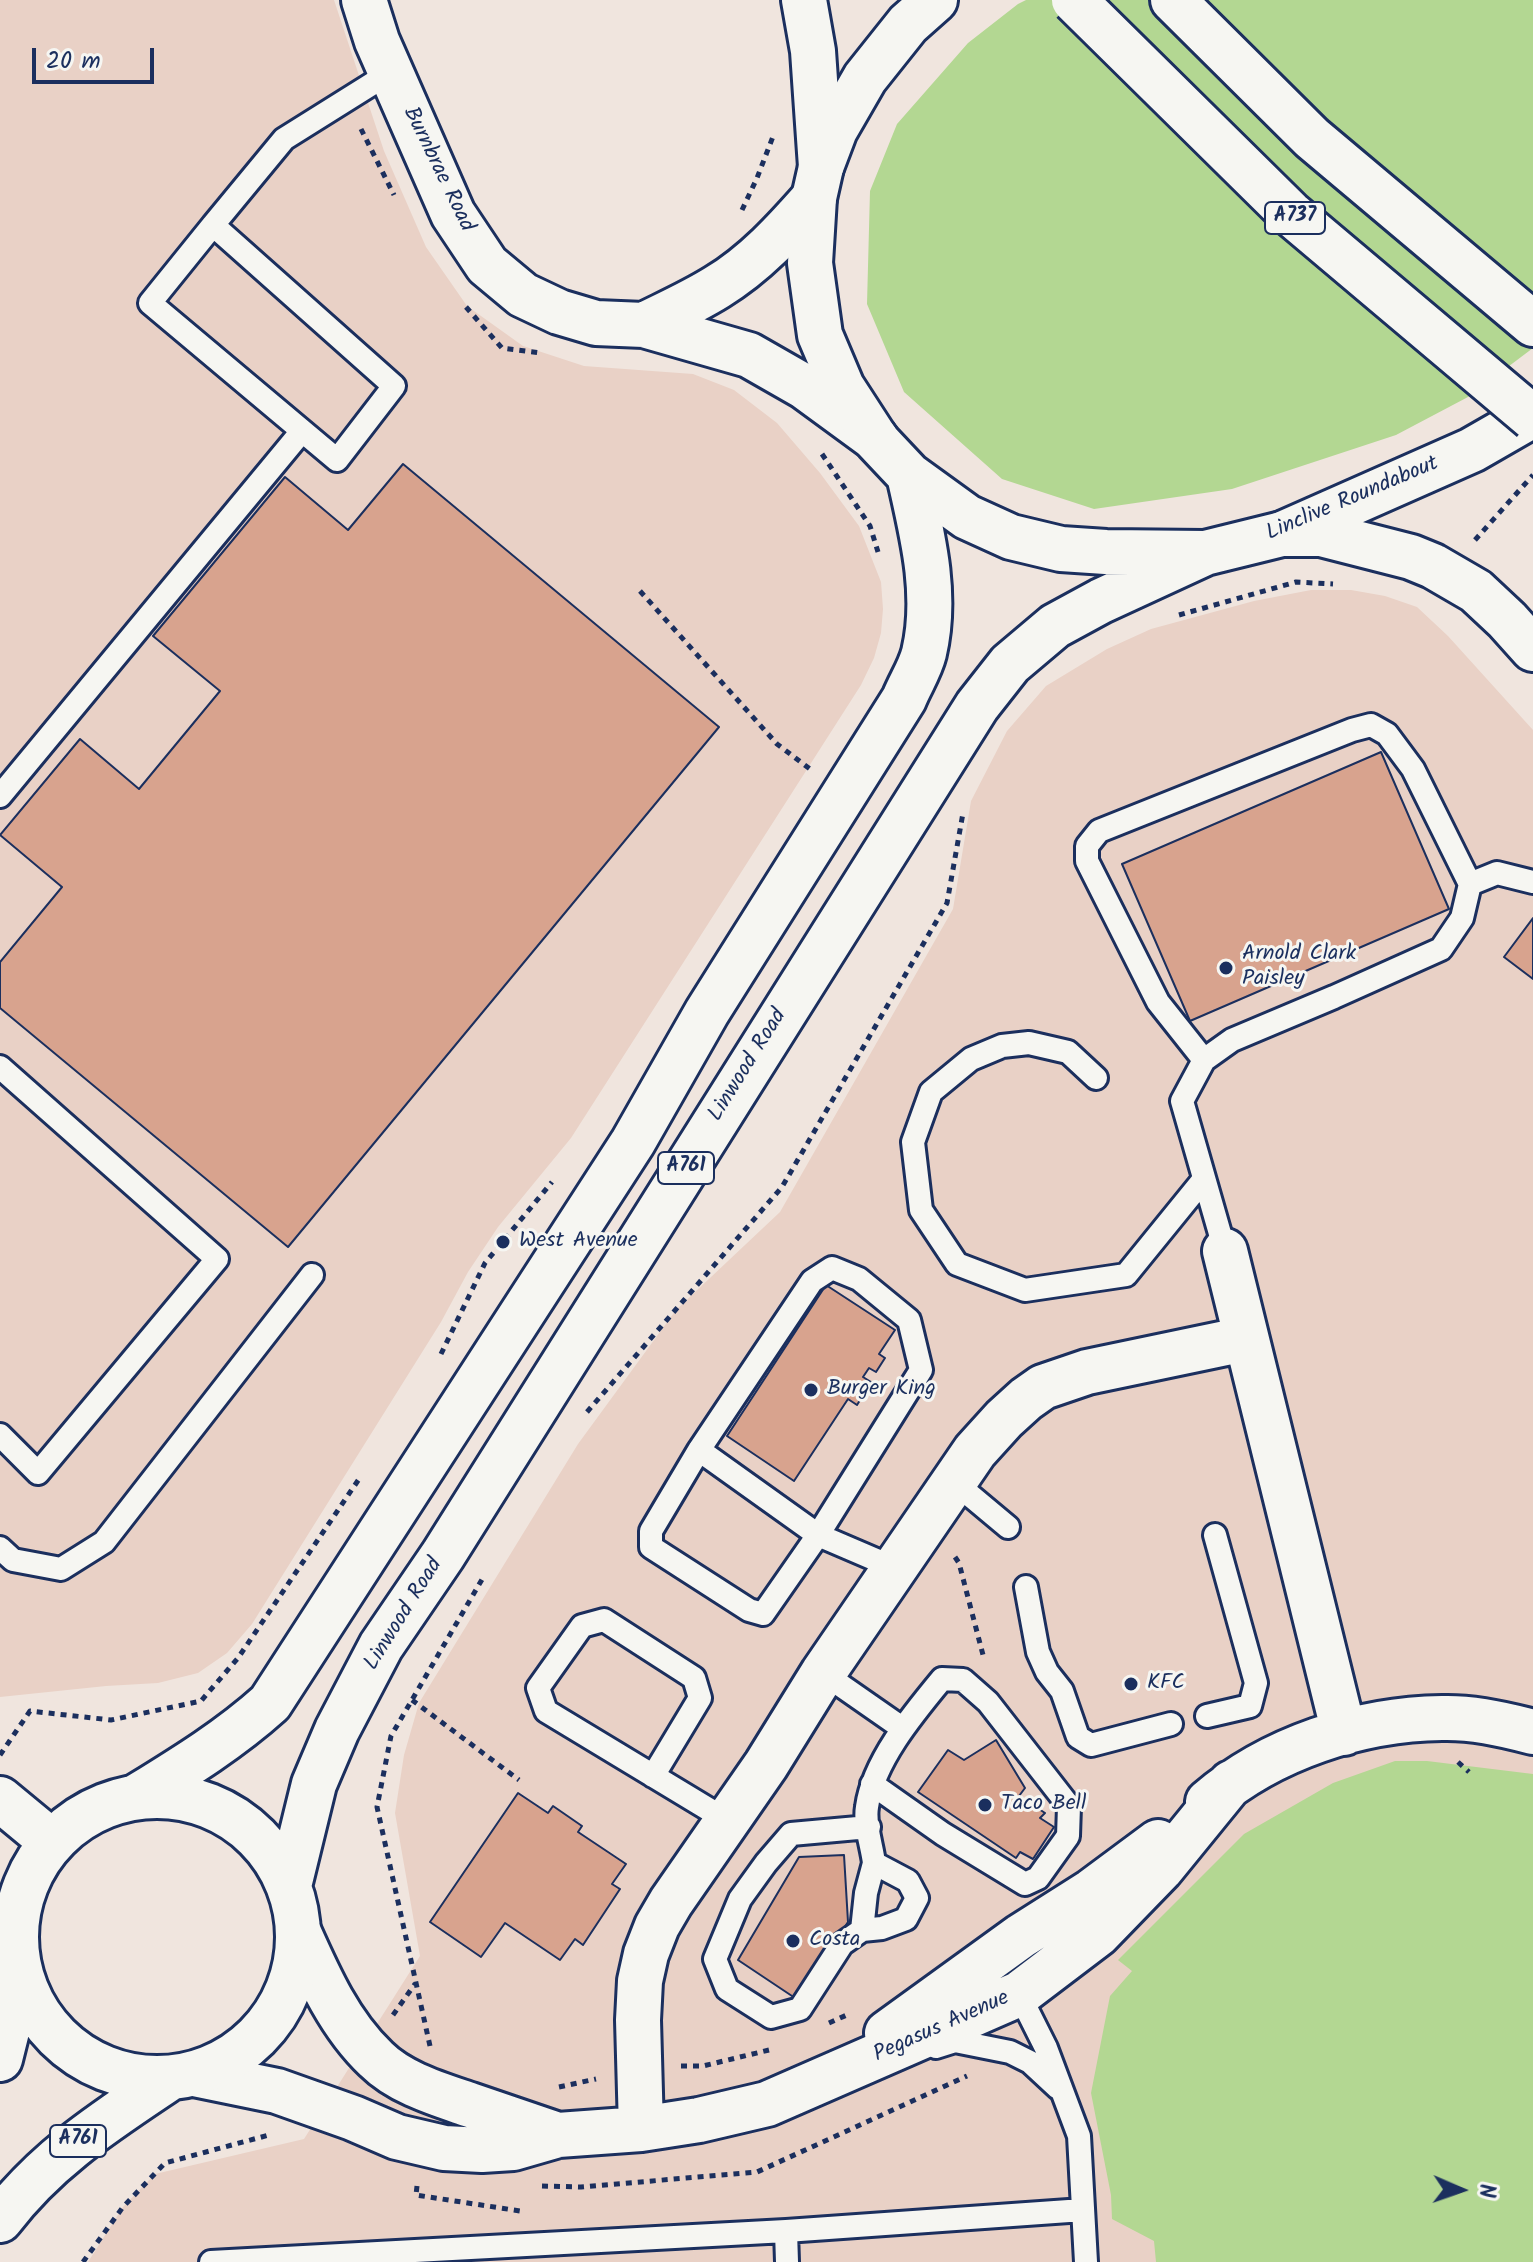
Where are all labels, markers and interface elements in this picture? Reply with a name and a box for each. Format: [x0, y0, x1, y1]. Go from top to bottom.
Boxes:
scale bar [36, 32, 158, 82]
text: 20 m [46, 42, 101, 81]
street label: Burnbrae Road [395, 103, 479, 237]
road number: A737 [1265, 202, 1325, 234]
street label: Linclive Roundabout [1263, 452, 1443, 548]
place label: Arnold Clark Paisley [1242, 942, 1356, 994]
marker: Arnold Clark Paisley [1217, 959, 1235, 977]
street label: Linwood Road [704, 1005, 794, 1127]
road number: A761 [658, 1152, 714, 1184]
place label: West Avenue [519, 1229, 638, 1255]
marker: West Avenue [494, 1233, 512, 1251]
place label: Burger King [827, 1377, 936, 1403]
marker: Burger King [802, 1381, 820, 1399]
street label: Linwood Road [360, 1554, 450, 1676]
place label: KFC [1147, 1671, 1185, 1697]
marker: KFC [1122, 1675, 1140, 1693]
place label: Taco Bell [1001, 1792, 1086, 1818]
marker: Taco Bell [976, 1796, 994, 1814]
place label: Costa [809, 1928, 860, 1954]
marker: Costa [784, 1932, 802, 1950]
street label: Pegasus Avenue [870, 1986, 1014, 2070]
road number: A761 [50, 2125, 106, 2157]
north arrow [1421, 2150, 1501, 2230]
text: N [1468, 2183, 1503, 2198]

